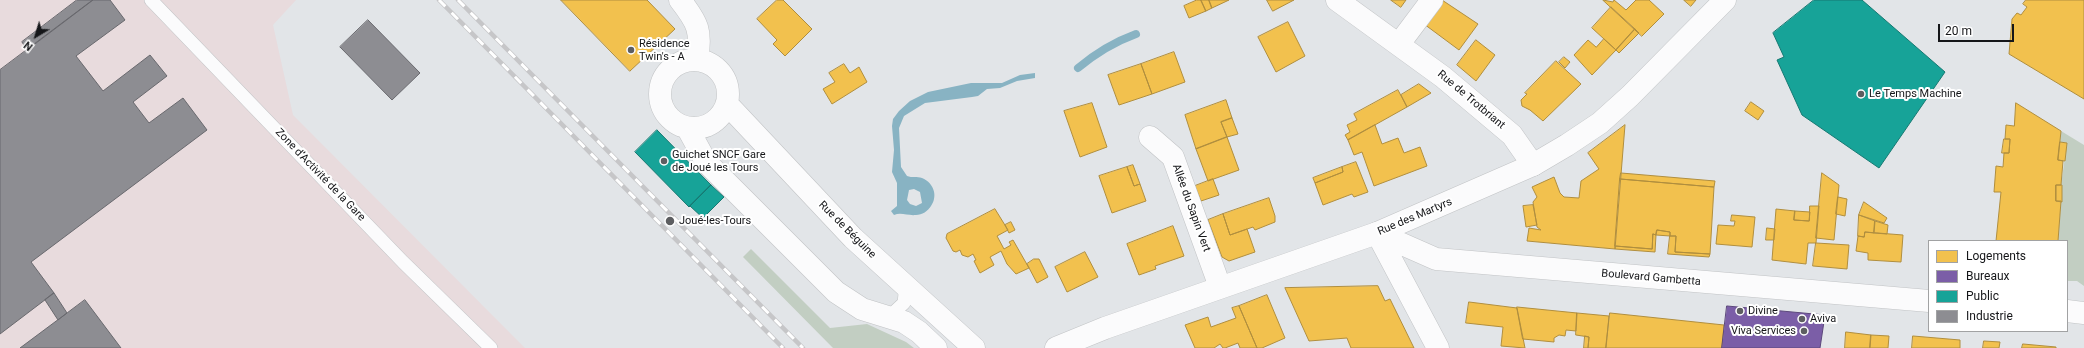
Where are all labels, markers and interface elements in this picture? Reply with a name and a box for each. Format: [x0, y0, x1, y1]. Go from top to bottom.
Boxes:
north arrow [16, 16, 56, 56]
scale bar [1940, 16, 2016, 42]
text: 20 m [1945, 24, 1972, 38]
place label: Résidence Twin's - A [639, 37, 690, 63]
text: N [21, 38, 35, 53]
marker: Résidence Twin's - A [626, 45, 636, 55]
street label: Rue de Trotbriant [1435, 68, 1507, 132]
place label: Le Temps Machine [1869, 87, 1962, 101]
marker: Le Temps Machine [1856, 89, 1866, 99]
street label: Zone d’Activité de la Gare [272, 126, 368, 224]
place label: Guichet SNCF Gare de Joué les Tours [672, 148, 765, 174]
marker: Guichet SNCF Gare de Joué les Tours [659, 156, 669, 166]
street label: Allée du Sapin Vert [1169, 162, 1213, 254]
street label: Rue des Martyrs [1376, 195, 1454, 239]
street label: Rue de Béguine [816, 199, 878, 261]
place label: Joué-les-Tours [679, 214, 751, 228]
marker: Joué-les-Tours [664, 215, 676, 227]
legend [1928, 240, 2068, 332]
text: Logements [1966, 249, 2026, 263]
street label: Boulevard Gambetta [1601, 267, 1701, 289]
text: Bureaux [1966, 269, 2010, 283]
text: Public [1966, 289, 1999, 303]
place label: Divine [1748, 304, 1778, 318]
marker: Divine [1735, 306, 1745, 316]
text: Industrie [1966, 309, 2013, 323]
place label: Aviva [1810, 312, 1836, 326]
marker: Aviva [1797, 314, 1807, 324]
place label: Viva Services [1731, 324, 1796, 338]
marker: Viva Services [1799, 326, 1809, 336]

